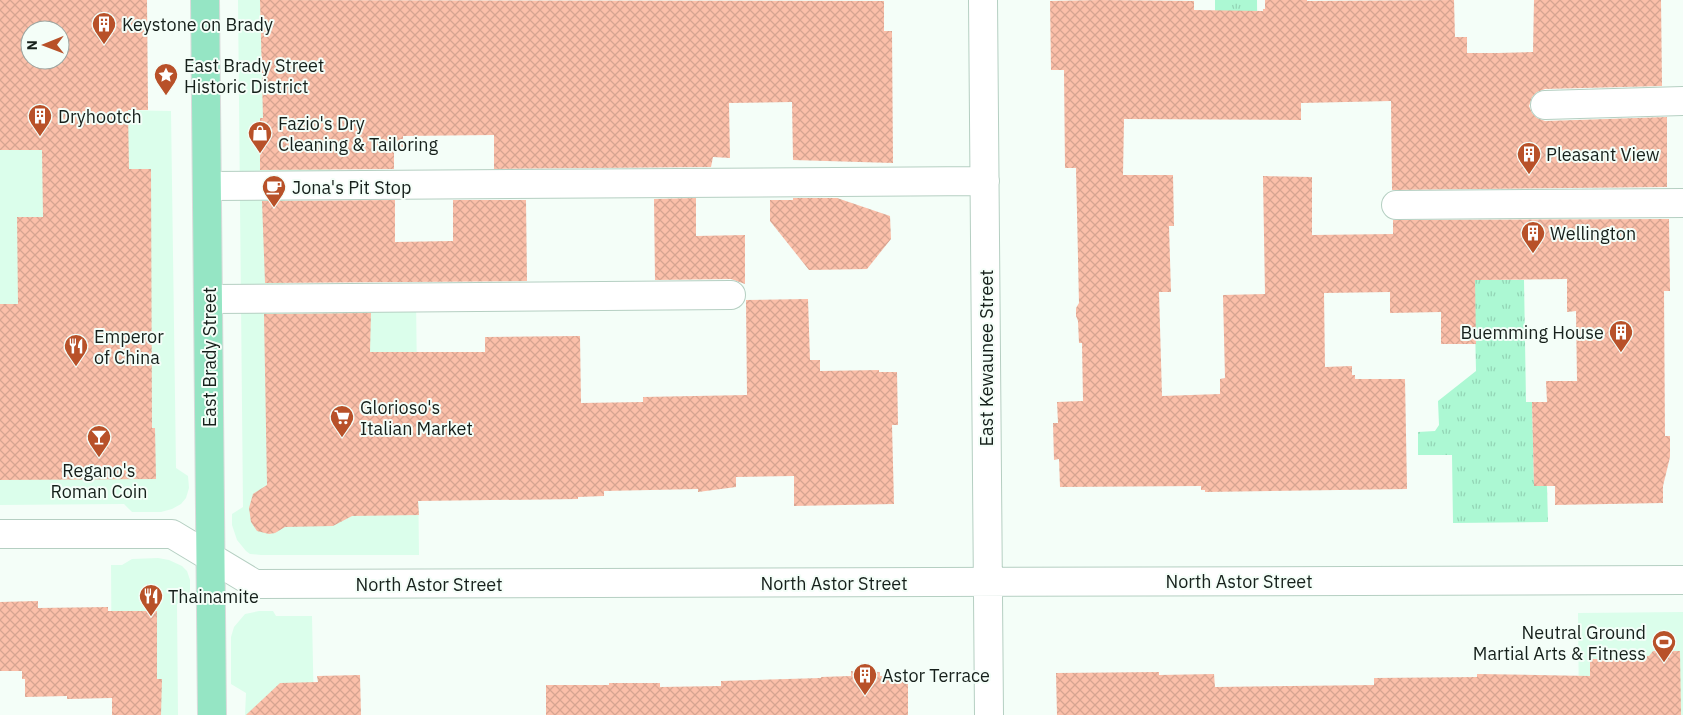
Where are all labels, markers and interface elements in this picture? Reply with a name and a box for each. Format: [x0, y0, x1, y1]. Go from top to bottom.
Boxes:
building icon: Keystone on Brady [91, 11, 117, 45]
place label: Keystone on Brady [122, 13, 273, 36]
north arrow [20, 20, 70, 70]
text: N [23, 40, 41, 50]
place label: East Brady Street Historic District [184, 54, 324, 98]
place icon: East Brady Street Historic District [153, 62, 179, 96]
building icon: Dryhootch [27, 103, 53, 137]
place label: Dryhootch [58, 105, 142, 128]
place label: Fazio's Dry Cleaning & Tailoring [278, 112, 438, 156]
shop icon: Fazio's Dry Cleaning & Tailoring [247, 120, 273, 154]
building icon: Pleasant View [1516, 141, 1542, 175]
place label: Pleasant View [1546, 143, 1660, 166]
cafe icon: Jona's Pit Stop [261, 174, 287, 208]
place label: Jona's Pit Stop [292, 176, 411, 199]
building icon: Wellington [1520, 220, 1546, 254]
place label: Wellington [1550, 222, 1636, 245]
street label: East Kewaunee Street [975, 269, 998, 447]
street label: East Brady Street [198, 287, 221, 427]
building icon: Buemming House [1608, 319, 1634, 353]
place label: Buemming House [1461, 321, 1604, 344]
place label: Emperor of China [94, 325, 164, 369]
restaurant icon: Emperor of China [63, 333, 89, 367]
place label: Glorioso's Italian Market [360, 396, 473, 440]
supermarket icon: Glorioso's Italian Market [329, 404, 355, 438]
bar icon: Regano's Roman Coin [86, 424, 112, 458]
place label: Regano's Roman Coin [50, 459, 148, 503]
street label: North Astor Street [1165, 570, 1313, 593]
street label: North Astor Street [760, 572, 908, 595]
street label: North Astor Street [355, 573, 503, 596]
restaurant icon: Thainamite [138, 583, 164, 617]
place label: Thainamite [168, 585, 259, 608]
place label: Neutral Ground Martial Arts & Fitness [1473, 621, 1646, 665]
sports icon: Neutral Ground Martial Arts & Fitness [1651, 629, 1677, 663]
building icon: Astor Terrace [852, 662, 878, 696]
place label: Astor Terrace [882, 664, 990, 687]

